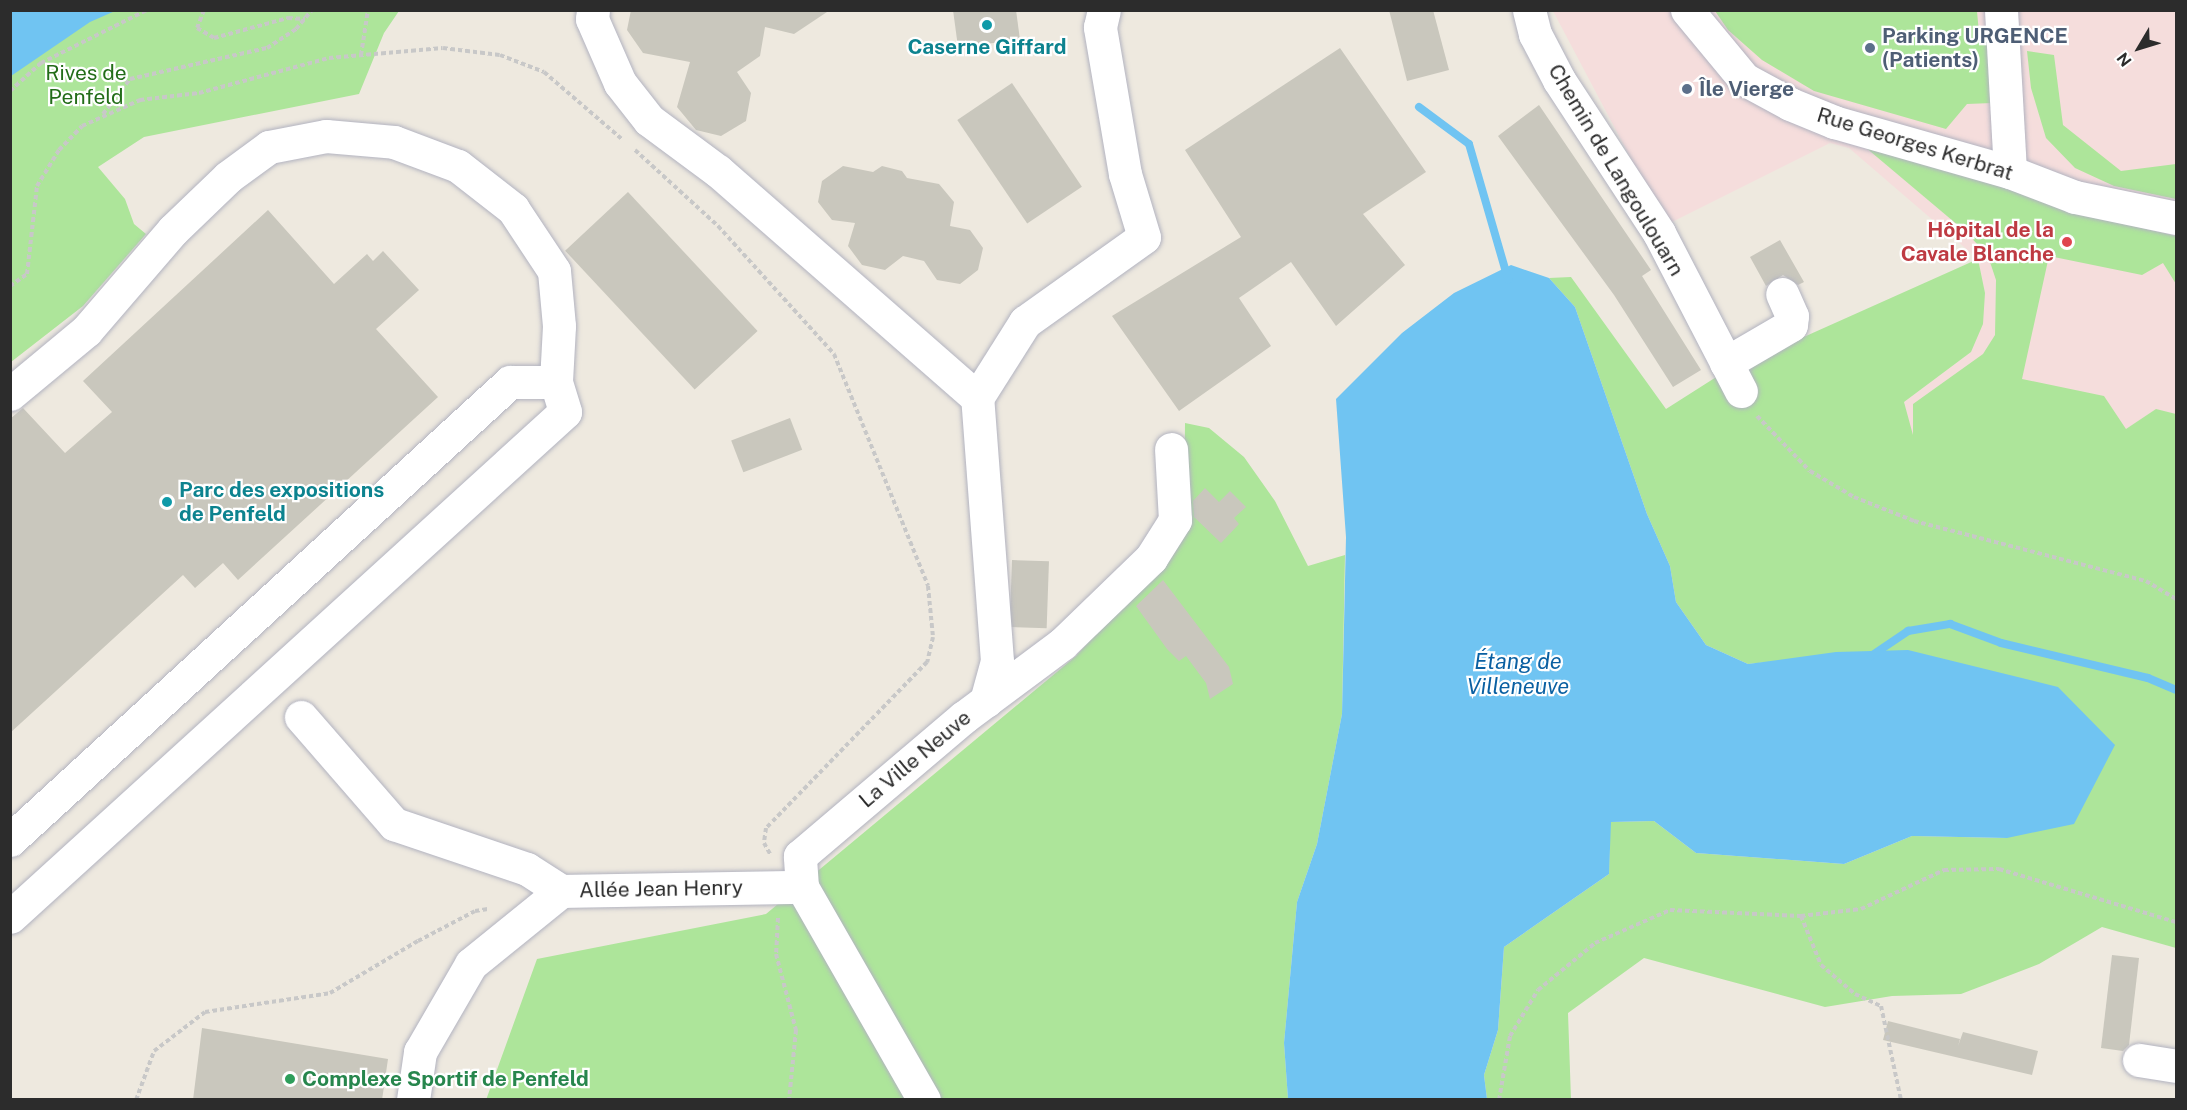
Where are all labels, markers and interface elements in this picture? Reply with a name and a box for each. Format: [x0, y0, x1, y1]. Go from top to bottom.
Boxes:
marker: Caserne Giffard [980, 18, 994, 32]
north arrow [2109, 18, 2169, 78]
place label: Parking URGENCE (Patients) [1882, 23, 2068, 73]
place label: Caserne Giffard [907, 34, 1067, 60]
marker: Parking URGENCE (Patients) [1863, 41, 1877, 55]
text: N [2113, 49, 2136, 70]
street label: Chemin de Langoulouarn [1543, 59, 1689, 281]
park label: Rives de Penfeld [45, 60, 127, 110]
place label: Île Vierge [1699, 76, 1795, 102]
marker: Île Vierge [1680, 82, 1694, 96]
street label: Rue Georges Kerbrat [1814, 102, 2016, 186]
place label: Hôpital de la Cavale Blanche [1901, 217, 2054, 267]
marker: Hôpital de la Cavale Blanche [2058, 233, 2076, 251]
place label: Parc des expositions de Penfeld [179, 477, 385, 527]
marker: Parc des expositions de Penfeld [160, 495, 174, 509]
water label: Étang de Villeneuve [1467, 648, 1569, 700]
street label: La Ville Neuve [854, 705, 976, 813]
street label: Allée Jean Henry [579, 875, 743, 903]
place label: Complexe Sportif de Penfeld [302, 1066, 589, 1092]
marker: Complexe Sportif de Penfeld [283, 1072, 297, 1086]

